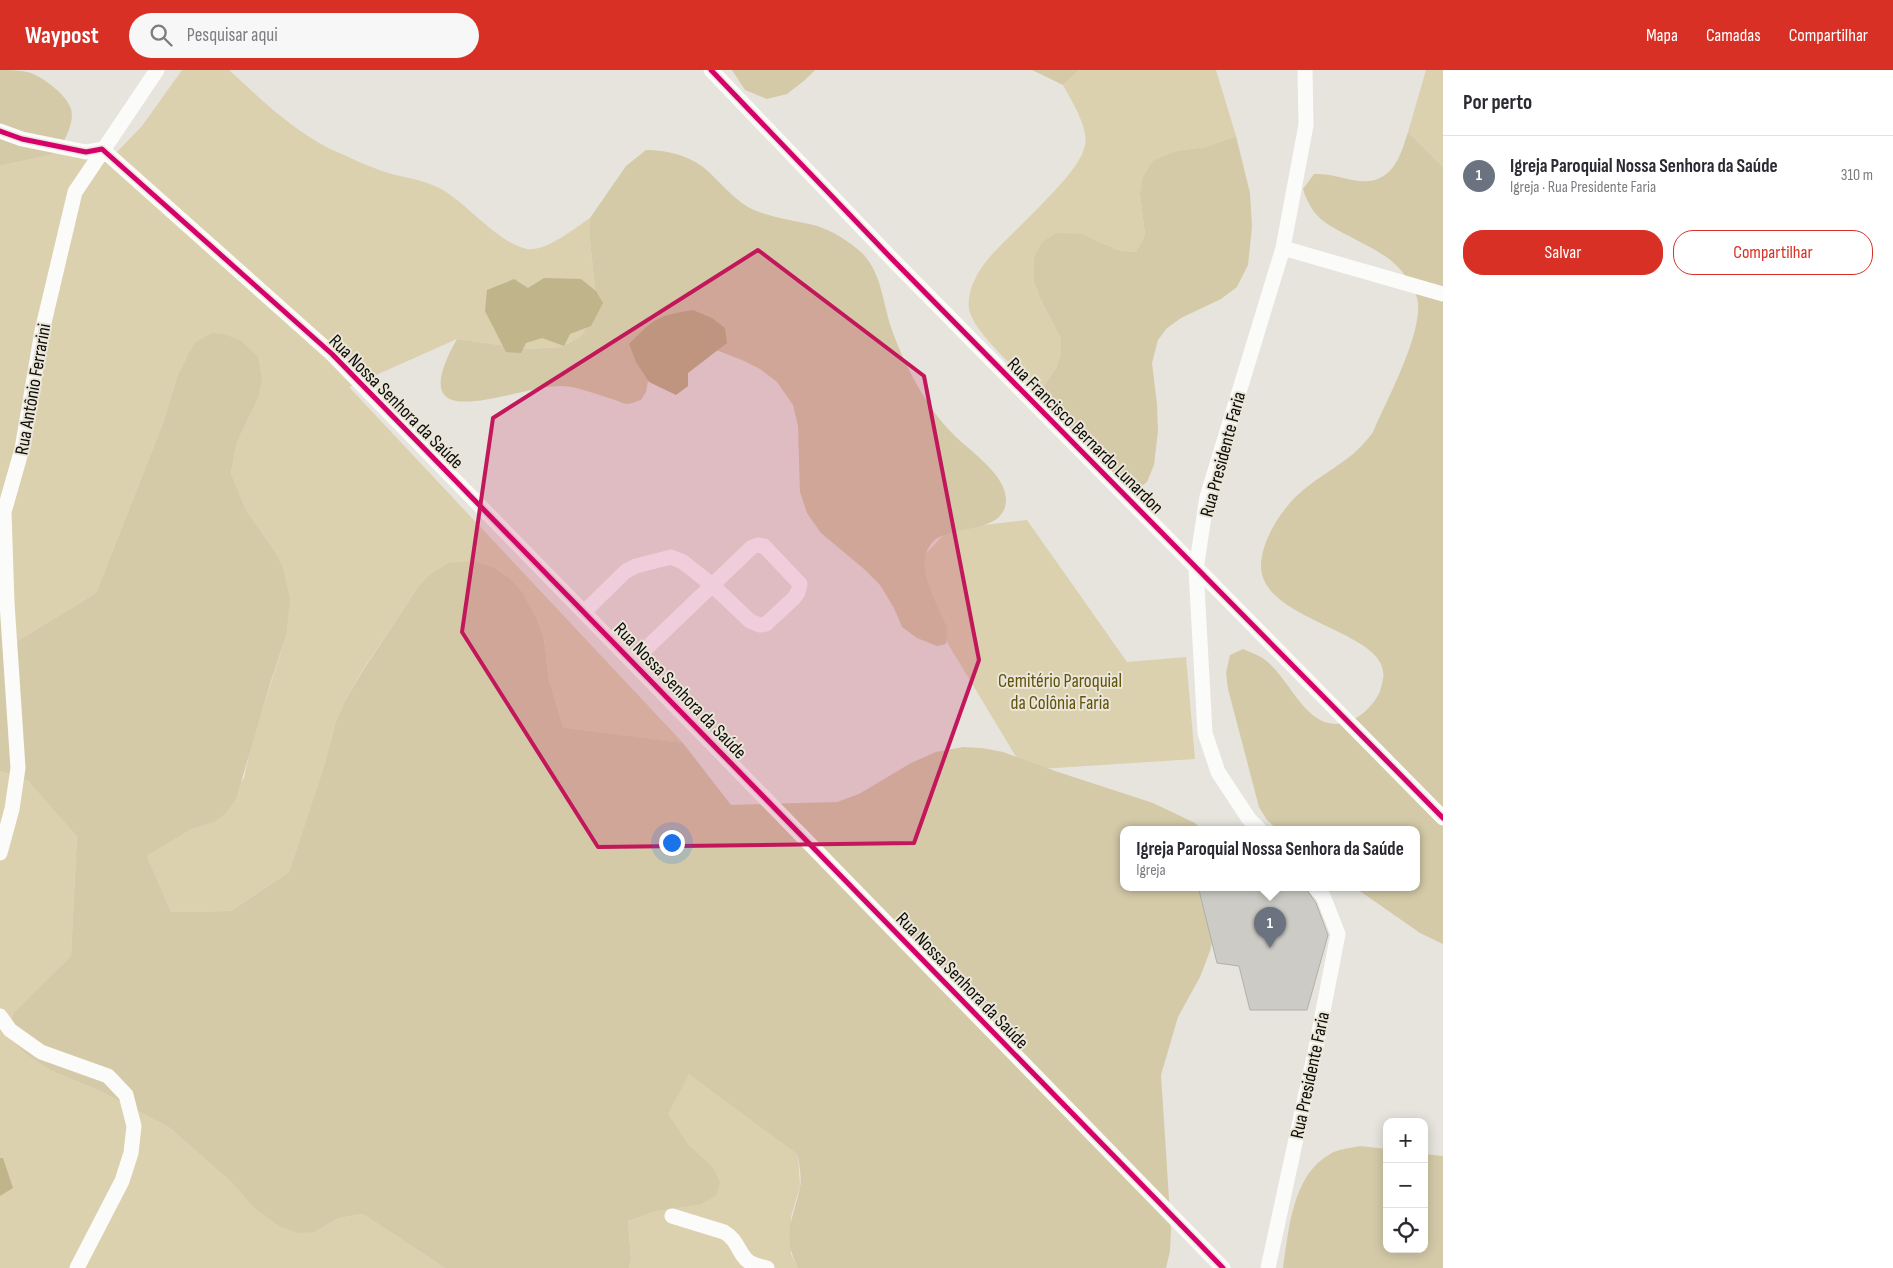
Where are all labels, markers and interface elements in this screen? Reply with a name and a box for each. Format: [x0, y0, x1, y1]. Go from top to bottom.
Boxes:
search box [129, 13, 479, 58]
text: Waypost [25, 21, 99, 50]
icon: search [147, 21, 175, 49]
text: Pesquisar aqui [187, 24, 278, 47]
text: Mapa [1646, 25, 1678, 46]
text: Camadas [1706, 25, 1761, 46]
text: Compartilhar [1789, 25, 1868, 46]
text: Por perto [1463, 90, 1532, 115]
text: Igreja Paroquial Nossa Senhora da Saúde [1510, 155, 1778, 178]
text: 1 [1476, 166, 1482, 185]
text: 310 m [1841, 166, 1873, 185]
text: Igreja · Rua Presidente Faria [1510, 178, 1656, 197]
button: Salvar [1463, 230, 1663, 275]
button: Compartilhar [1673, 230, 1873, 275]
street label: Rua Antônio Ferrarini [11, 322, 56, 457]
street label: Rua Nossa Senhora da Saúde [324, 330, 468, 474]
street label: Rua Francisco Bernardo Lunardon [1002, 353, 1168, 519]
street label: Rua Presidente Faria [1196, 389, 1251, 520]
street label: Rua Nossa Senhora da Saúde [609, 618, 751, 764]
park label: Cemitério Paroquial da Colônia Faria [998, 670, 1122, 715]
popup [1120, 826, 1420, 891]
your location [659, 830, 685, 856]
text: Igreja Paroquial Nossa Senhora da Saúde [1136, 838, 1404, 861]
text: Igreja [1136, 861, 1166, 880]
pin: 1 [1254, 907, 1286, 948]
street label: Rua Nossa Senhora da Saúde [891, 908, 1033, 1054]
street label: Rua Presidente Faria [1286, 1010, 1335, 1141]
map controls [1383, 1118, 1428, 1253]
button: + [1383, 1118, 1428, 1163]
button: − [1383, 1163, 1428, 1208]
button: locate [1383, 1208, 1428, 1253]

